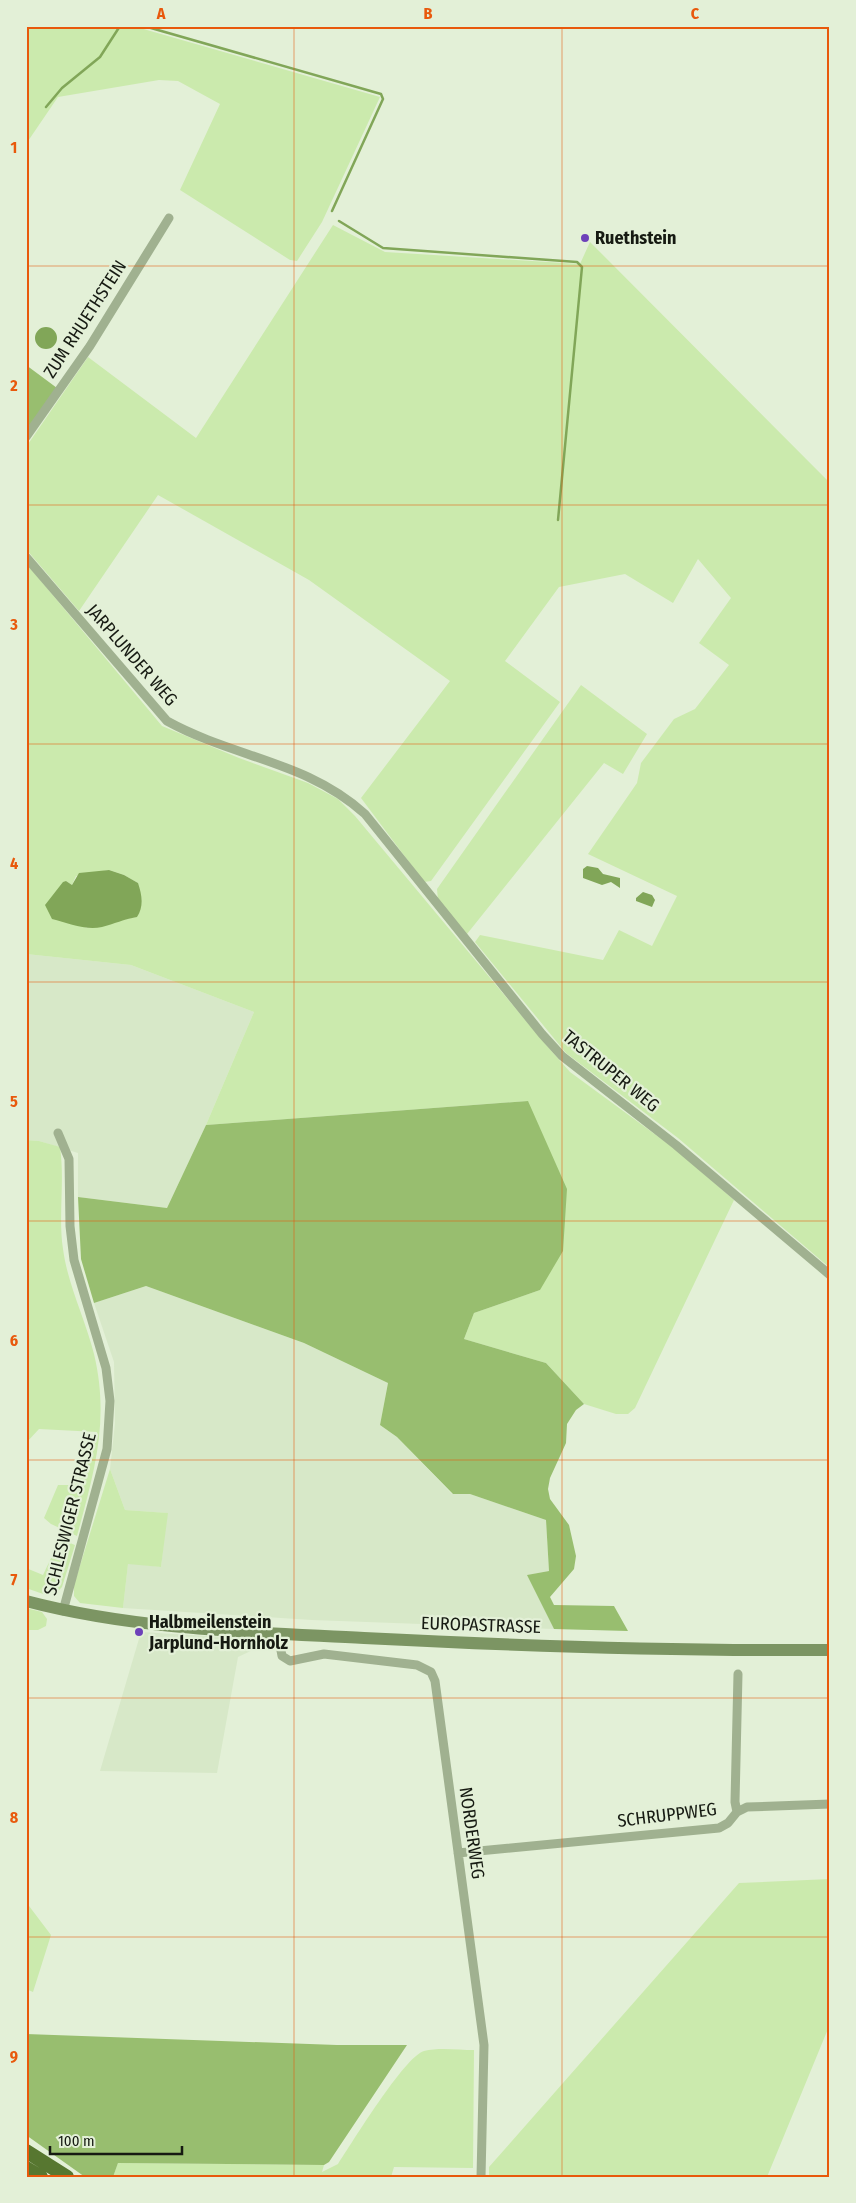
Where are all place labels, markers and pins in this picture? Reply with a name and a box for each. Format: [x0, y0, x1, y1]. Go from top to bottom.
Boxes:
place label: Ruethstein [595, 227, 676, 249]
marker: Ruethstein [579, 232, 591, 244]
place label: Halbmeilenstein Jarplund-Hornholz [148, 1611, 288, 1654]
marker: Halbmeilenstein Jarplund-Hornholz [133, 1626, 145, 1638]

